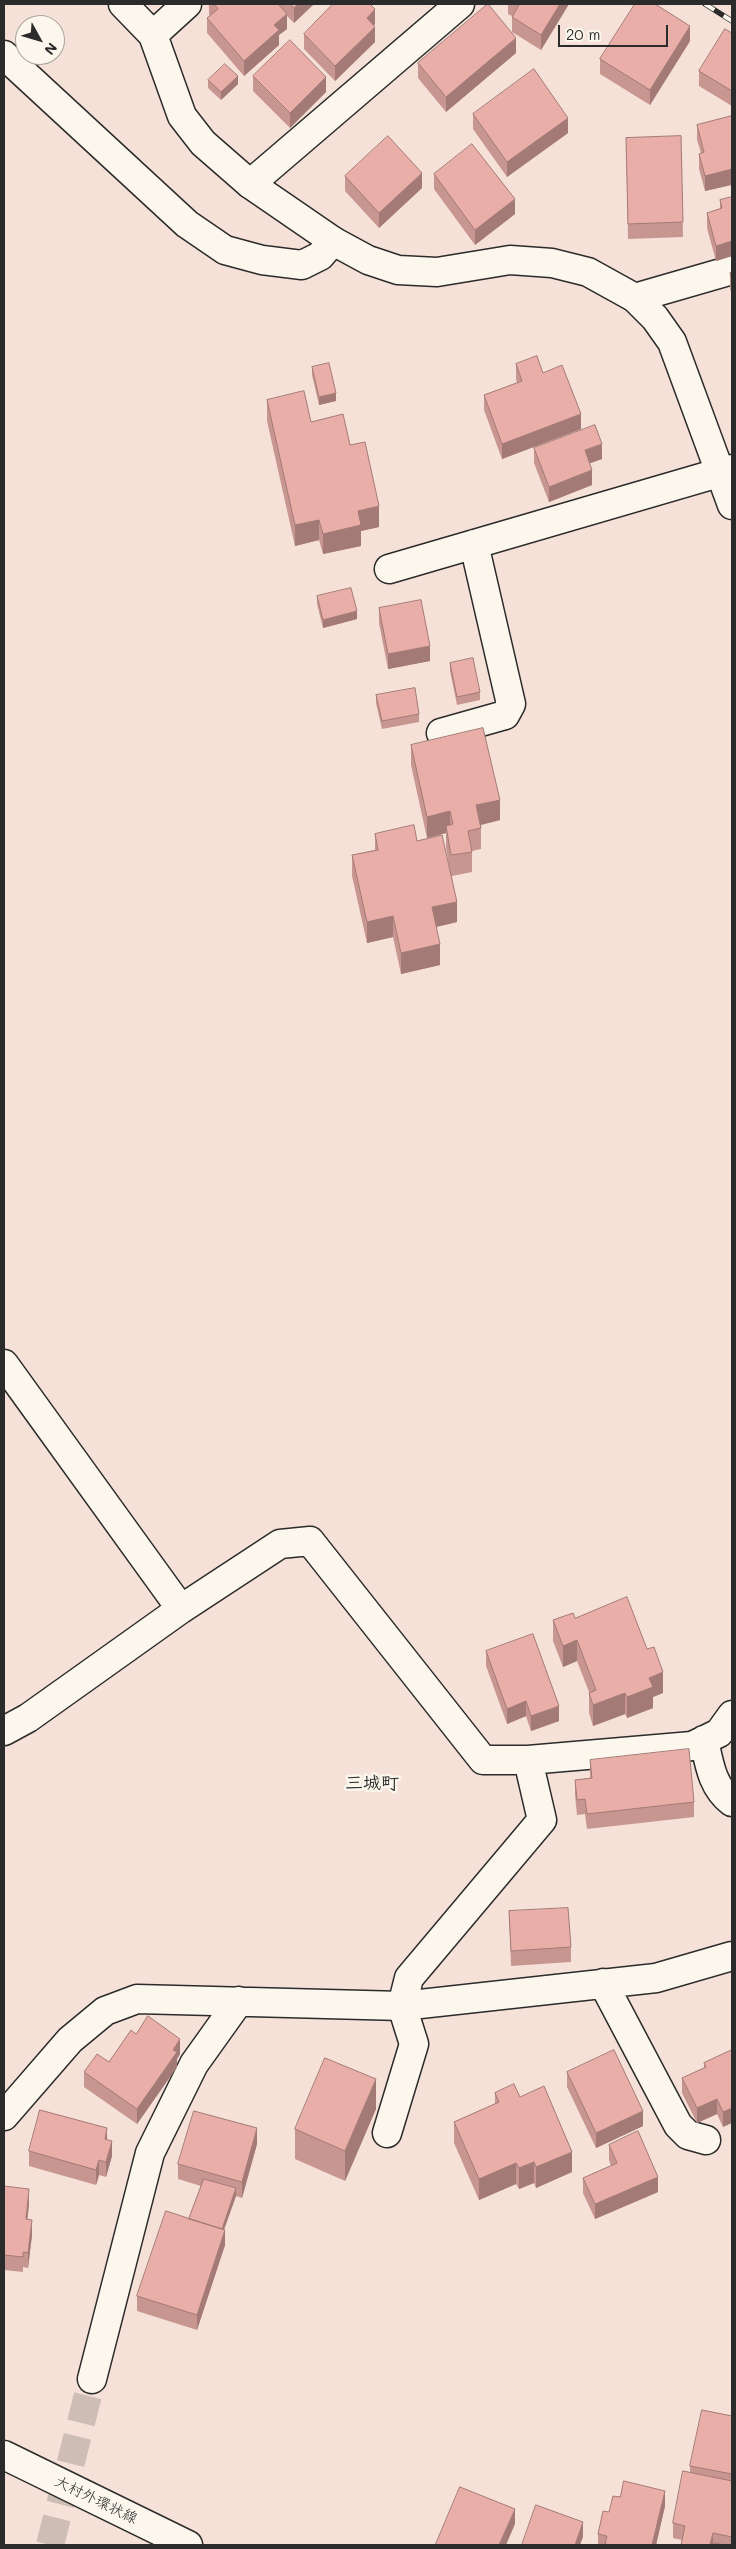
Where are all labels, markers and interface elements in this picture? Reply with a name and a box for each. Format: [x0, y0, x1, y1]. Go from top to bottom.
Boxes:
north arrow [15, 15, 65, 65]
scale bar [561, 15, 671, 47]
text: 20 m [566, 24, 600, 44]
text: N [41, 39, 62, 59]
district label: 三城町 [345, 1772, 399, 1794]
street label: 大村外環状線 [52, 2472, 140, 2528]

